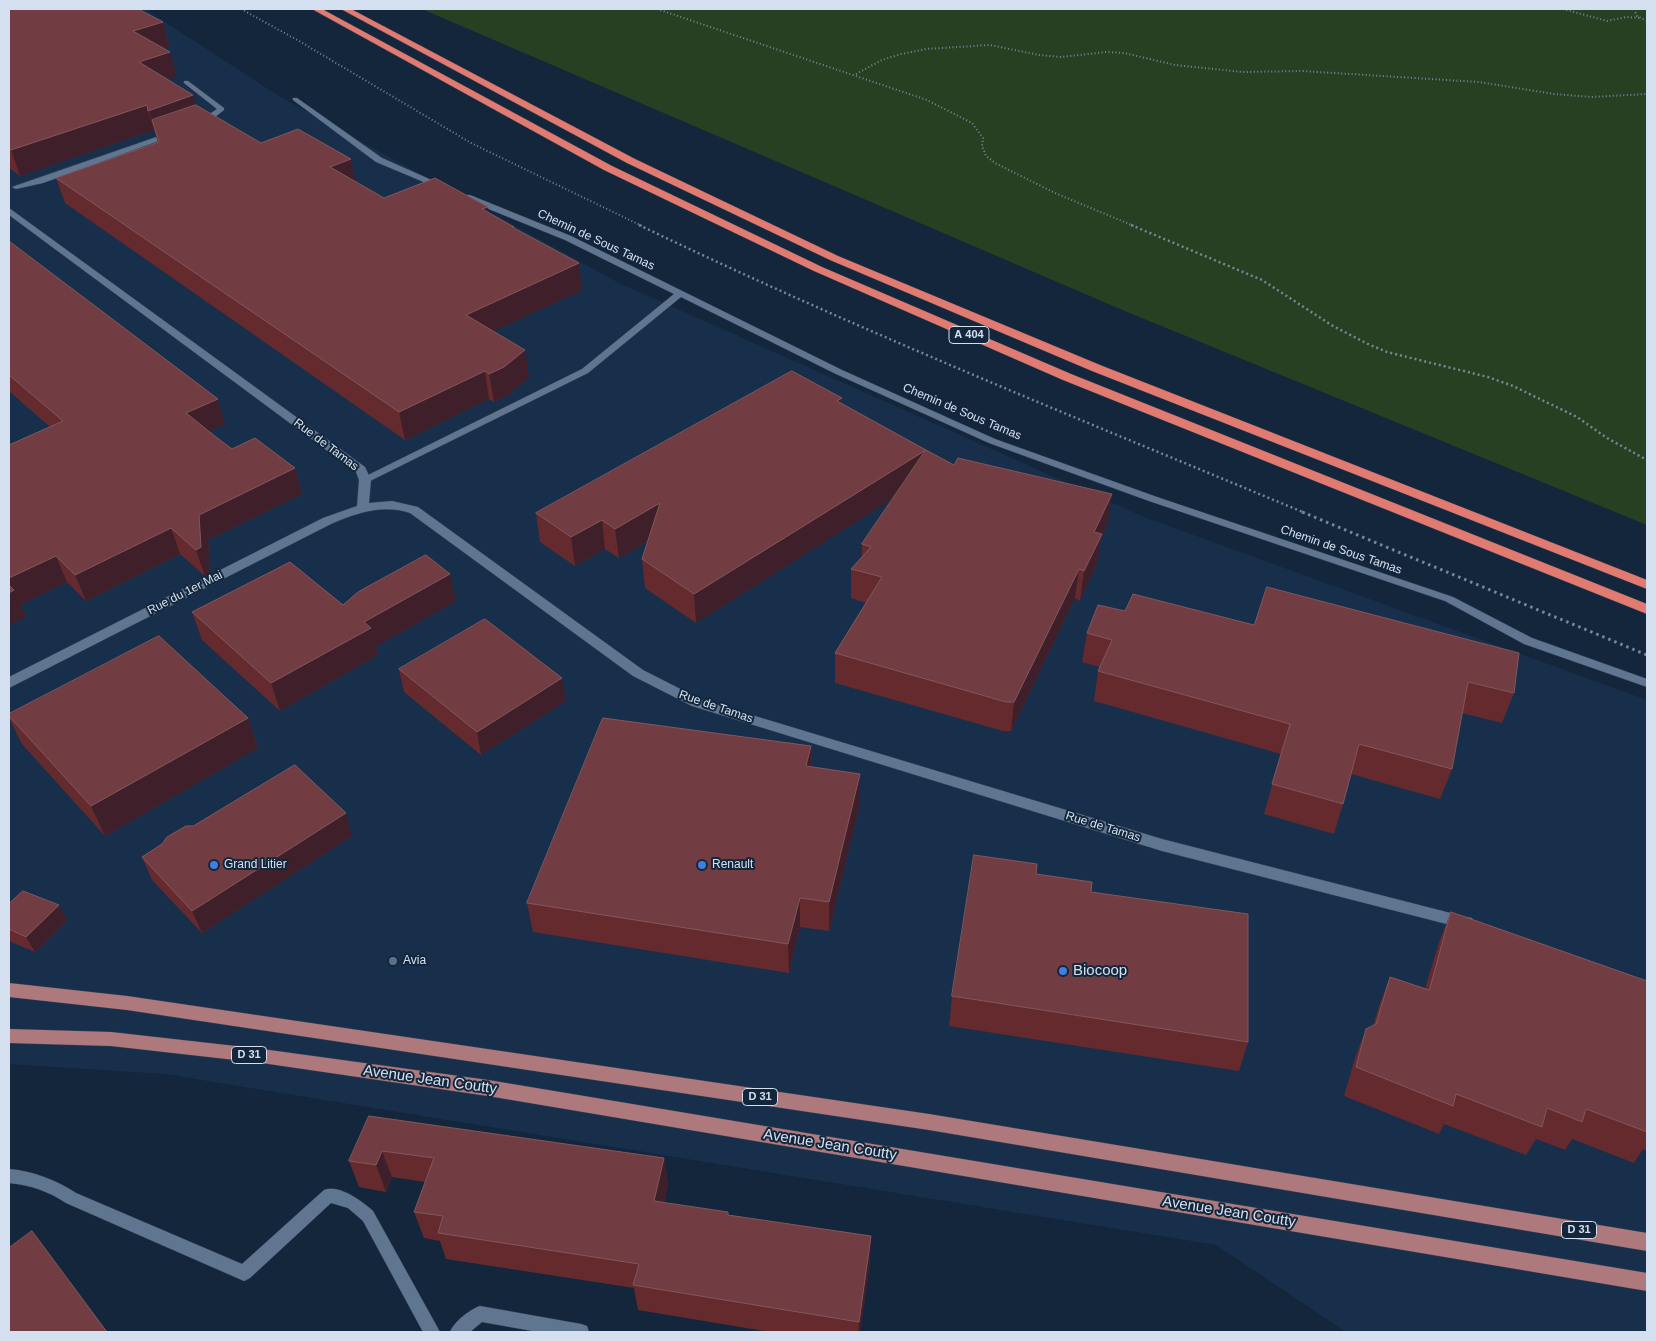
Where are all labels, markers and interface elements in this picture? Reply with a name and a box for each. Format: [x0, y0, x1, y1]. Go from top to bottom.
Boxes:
street label: Chemin de Sous Tamas [535, 207, 657, 273]
road number: A 404 [949, 326, 989, 344]
street label: Chemin de Sous Tamas [901, 380, 1023, 444]
street label: Rue de Tamas [291, 416, 361, 474]
street label: Chemin de Sous Tamas [1278, 522, 1404, 578]
street label: Rue du 1er Mai [145, 568, 225, 618]
street label: Rue de Tamas [677, 688, 755, 726]
street label: Rue de Tamas [1064, 809, 1142, 845]
place label: Grand Litier [224, 858, 287, 872]
place label: Renault [712, 858, 753, 872]
marker: Grand Litier [208, 859, 220, 871]
marker: Renault [696, 859, 708, 871]
place label: Avia [403, 954, 426, 968]
marker: Avia [387, 955, 399, 967]
place label: Biocoop [1073, 962, 1127, 980]
marker: Biocoop [1057, 965, 1069, 977]
road number: D 31 [232, 1046, 266, 1064]
street label: Avenue Jean Coutty [362, 1062, 498, 1098]
road number: D 31 [742, 1088, 778, 1106]
street label: Avenue Jean Coutty [762, 1126, 898, 1164]
street label: Avenue Jean Coutty [1161, 1193, 1297, 1231]
road number: D 31 [1562, 1222, 1596, 1238]

